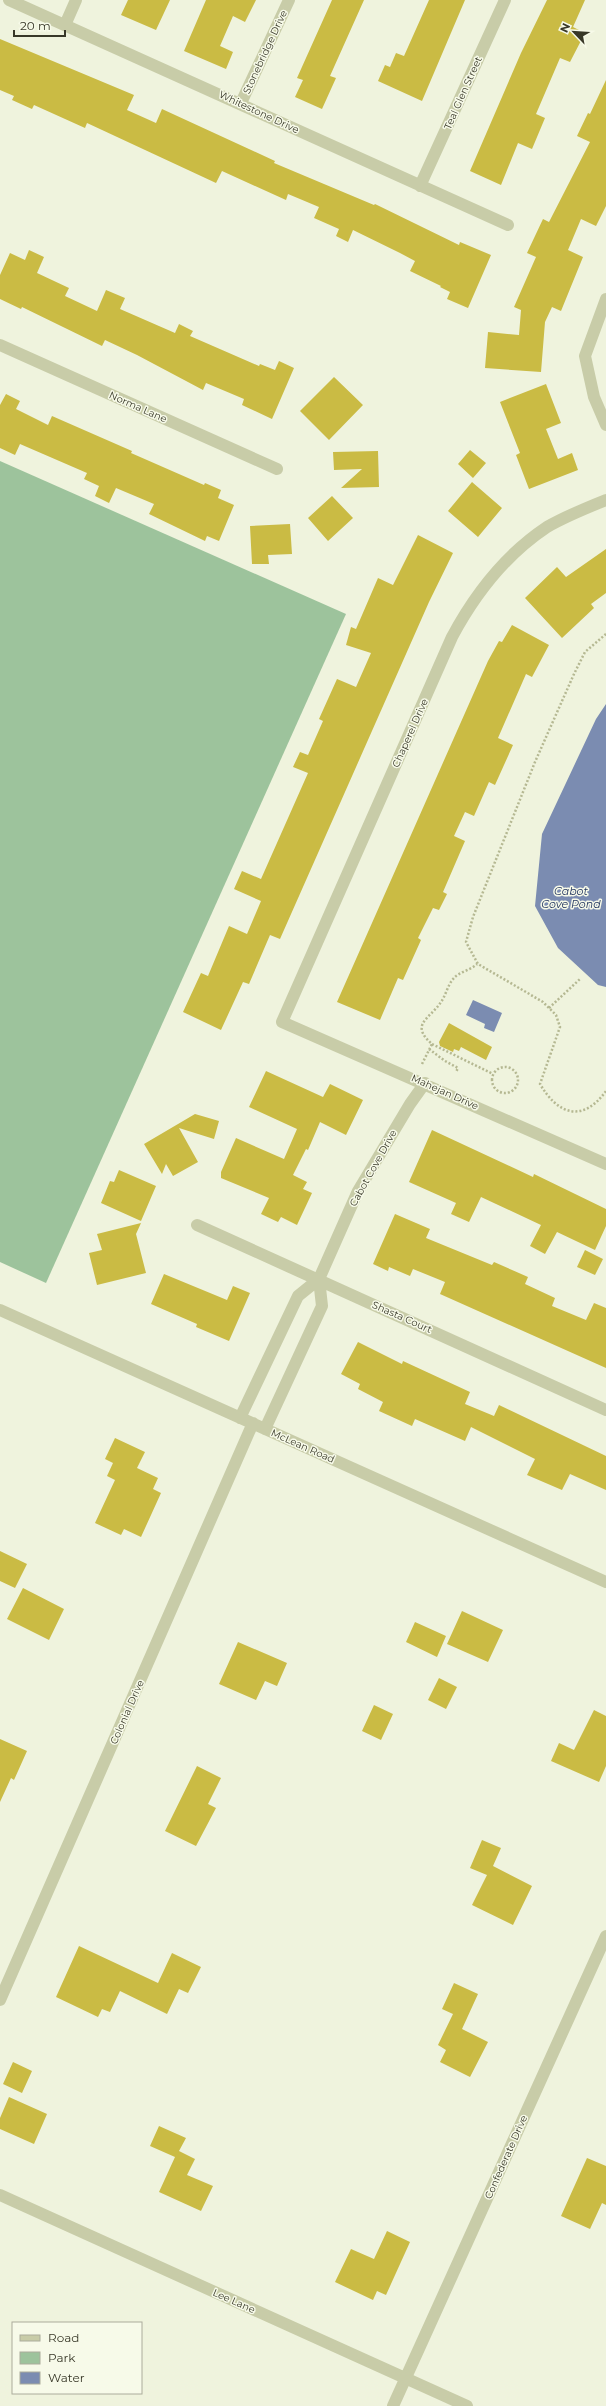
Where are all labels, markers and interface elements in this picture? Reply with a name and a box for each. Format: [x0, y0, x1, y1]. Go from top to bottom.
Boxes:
street label: Stonebridge Drive [240, 8, 290, 96]
scale bar [14, 12, 65, 38]
north arrow [554, 12, 594, 52]
text: 20 m [20, 18, 51, 33]
text: N [557, 21, 573, 35]
street label: Teal Glen Street [441, 55, 485, 131]
street label: Whitestone Drive [217, 88, 301, 136]
street label: Norma Lane [107, 388, 169, 426]
street label: Chaperel Drive [389, 697, 431, 769]
water label: Cabot Cove Pond [541, 884, 601, 911]
street label: Mahejan Drive [409, 1071, 481, 1113]
street label: Cabot Cove Drive [347, 1127, 399, 1209]
street label: Shasta Court [370, 1298, 434, 1336]
street label: McLean Road [269, 1426, 337, 1466]
street label: Colonial Drive [107, 1678, 147, 1746]
street label: Confederate Drive [482, 2113, 530, 2201]
street label: Lee Lane [211, 2286, 257, 2316]
legend [12, 2322, 142, 2394]
text: Road [48, 2330, 79, 2345]
text: Park [48, 2350, 76, 2365]
text: Water [48, 2370, 85, 2385]

